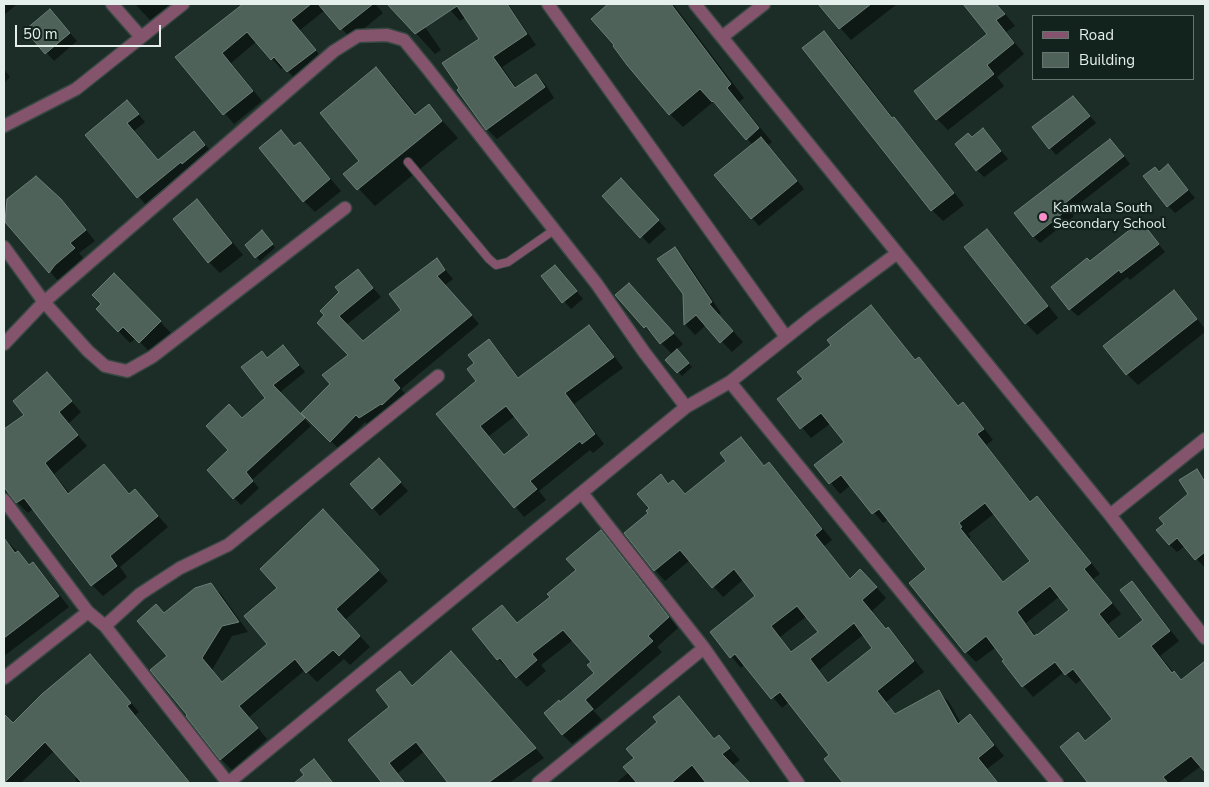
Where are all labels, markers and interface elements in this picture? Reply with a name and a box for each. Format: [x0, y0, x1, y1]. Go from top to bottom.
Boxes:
scale bar [18, 15, 164, 47]
legend [1032, 15, 1194, 80]
text: 50 m [23, 24, 58, 44]
text: Road [1079, 25, 1114, 45]
text: Building [1079, 50, 1135, 70]
place label: Kamwala South Secondary School [1053, 201, 1166, 233]
marker: Kamwala South Secondary School [1037, 211, 1049, 223]

